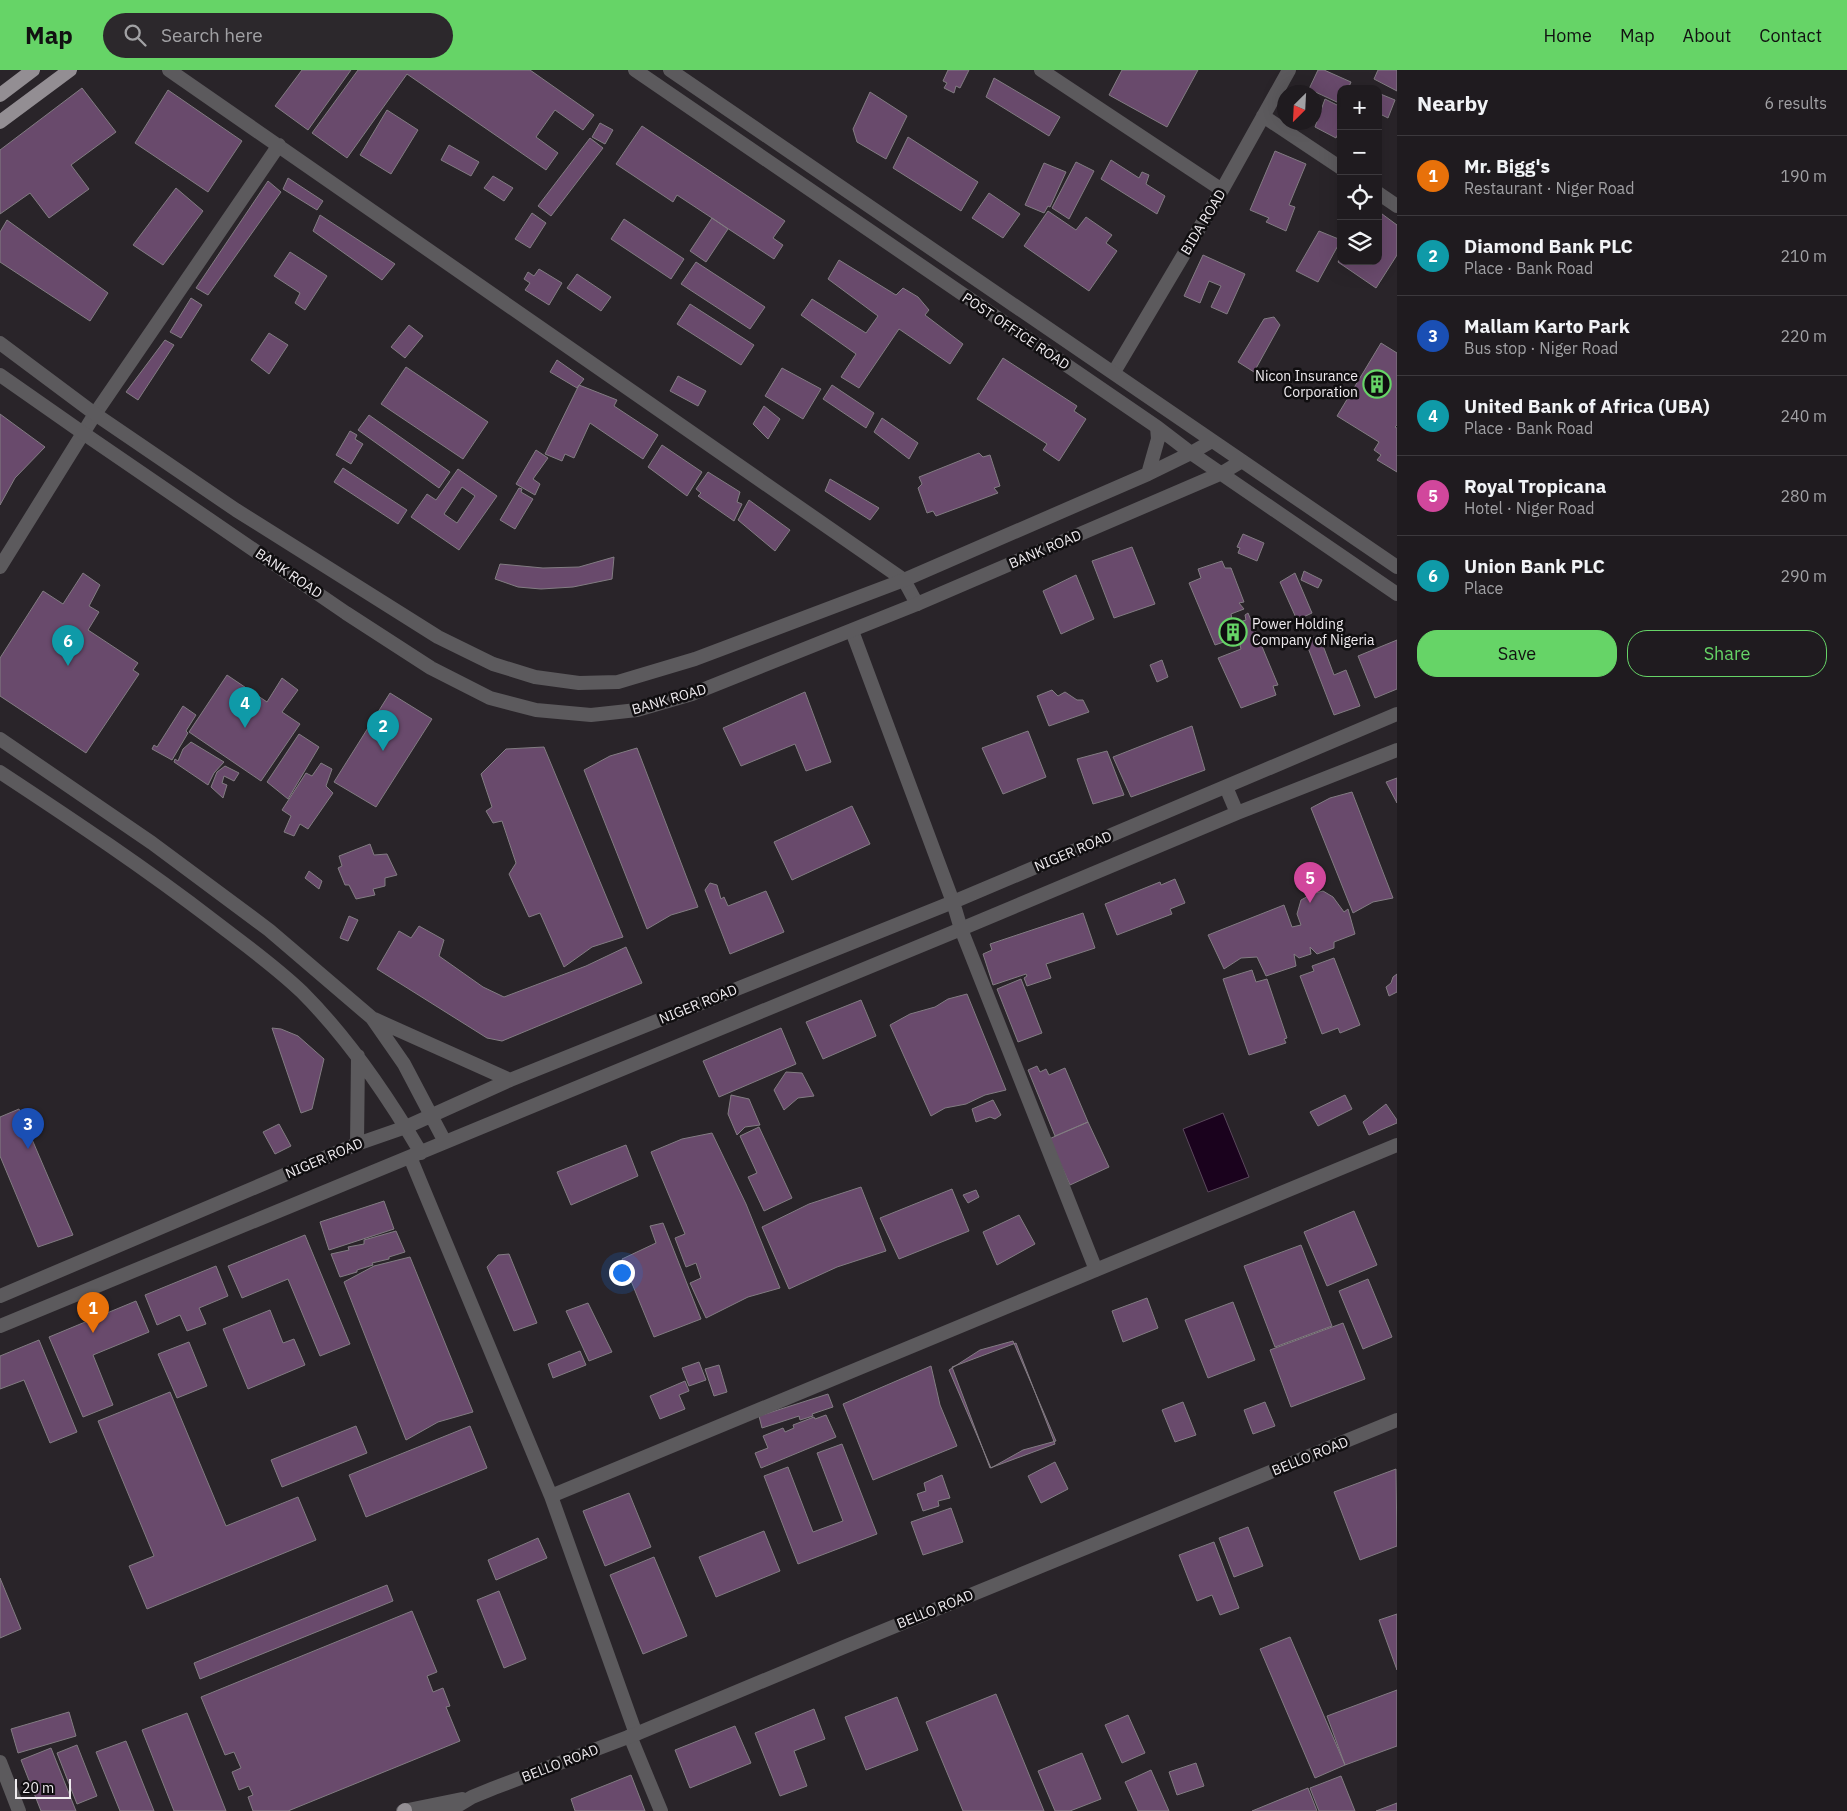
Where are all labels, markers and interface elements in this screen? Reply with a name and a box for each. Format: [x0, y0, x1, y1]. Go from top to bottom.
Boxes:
search box [103, 13, 453, 58]
text: Map [25, 19, 73, 51]
icon: search [121, 21, 149, 49]
text: Search here [161, 23, 263, 47]
text: Home [1544, 24, 1592, 47]
text: Map [1620, 24, 1655, 47]
text: About [1683, 24, 1731, 47]
text: Contact [1759, 24, 1822, 47]
north arrow [1277, 85, 1322, 130]
map controls [1337, 85, 1382, 265]
button: + [1337, 85, 1382, 130]
text: Nearby [1417, 89, 1488, 117]
text: 6 results [1764, 93, 1827, 113]
button: − [1337, 130, 1382, 175]
text: Mr. Bigg's [1464, 154, 1550, 178]
text: 1 [1428, 166, 1438, 186]
text: 190 m [1780, 166, 1827, 186]
button: locate [1337, 175, 1382, 220]
text: Restaurant · Niger Road [1464, 178, 1634, 198]
street label: BIDA ROAD [1176, 186, 1230, 258]
button: layers [1337, 220, 1382, 265]
text: Diamond Bank PLC [1464, 234, 1633, 258]
text: 2 [1428, 246, 1438, 266]
text: 210 m [1780, 246, 1827, 266]
text: Place · Bank Road [1464, 258, 1593, 278]
street label: POST OFFICE ROAD [959, 288, 1073, 374]
text: Mallam Karto Park [1464, 314, 1630, 338]
text: 3 [1428, 326, 1438, 346]
text: 220 m [1780, 326, 1827, 346]
text: Bus stop · Niger Road [1464, 338, 1618, 358]
place label: Nicon Insurance Corporation [1255, 367, 1358, 401]
building icon: Nicon Insurance Corporation [1362, 369, 1392, 399]
text: United Bank of Africa (UBA) [1464, 394, 1710, 418]
text: 4 [1428, 406, 1438, 426]
text: 240 m [1780, 406, 1827, 426]
text: Place · Bank Road [1464, 418, 1593, 438]
text: Royal Tropicana [1464, 474, 1606, 498]
text: 5 [1428, 486, 1438, 506]
text: 280 m [1780, 486, 1827, 506]
text: Hotel · Niger Road [1464, 498, 1595, 518]
street label: BANK ROAD [1006, 526, 1084, 572]
street label: BANK ROAD [252, 544, 326, 602]
text: Union Bank PLC [1464, 554, 1605, 578]
text: 6 [1428, 566, 1438, 586]
text: 290 m [1780, 566, 1827, 586]
text: Place [1464, 578, 1503, 598]
place label: Power Holding Company of Nigeria [1252, 615, 1375, 649]
building icon: Power Holding Company of Nigeria [1218, 617, 1248, 647]
pin: 6 [52, 625, 84, 666]
button: Save [1417, 630, 1617, 677]
button: Share [1627, 630, 1827, 677]
street label: BANK ROAD [630, 680, 708, 718]
pin: 4 [229, 687, 261, 728]
pin: 2 [367, 710, 399, 751]
street label: NIGER ROAD [1031, 827, 1115, 875]
pin: 5 [1294, 862, 1326, 903]
street label: NIGER ROAD [656, 980, 740, 1028]
pin: 3 [12, 1108, 44, 1149]
street label: NIGER ROAD [282, 1134, 366, 1182]
your location [609, 1260, 635, 1286]
pin: 1 [77, 1292, 109, 1333]
street label: BELLO ROAD [1269, 1432, 1351, 1480]
street label: BELLO ROAD [894, 1585, 976, 1633]
street label: BELLO ROAD [519, 1740, 601, 1786]
scale bar [15, 1776, 71, 1799]
text: 20 m [22, 1779, 54, 1797]

